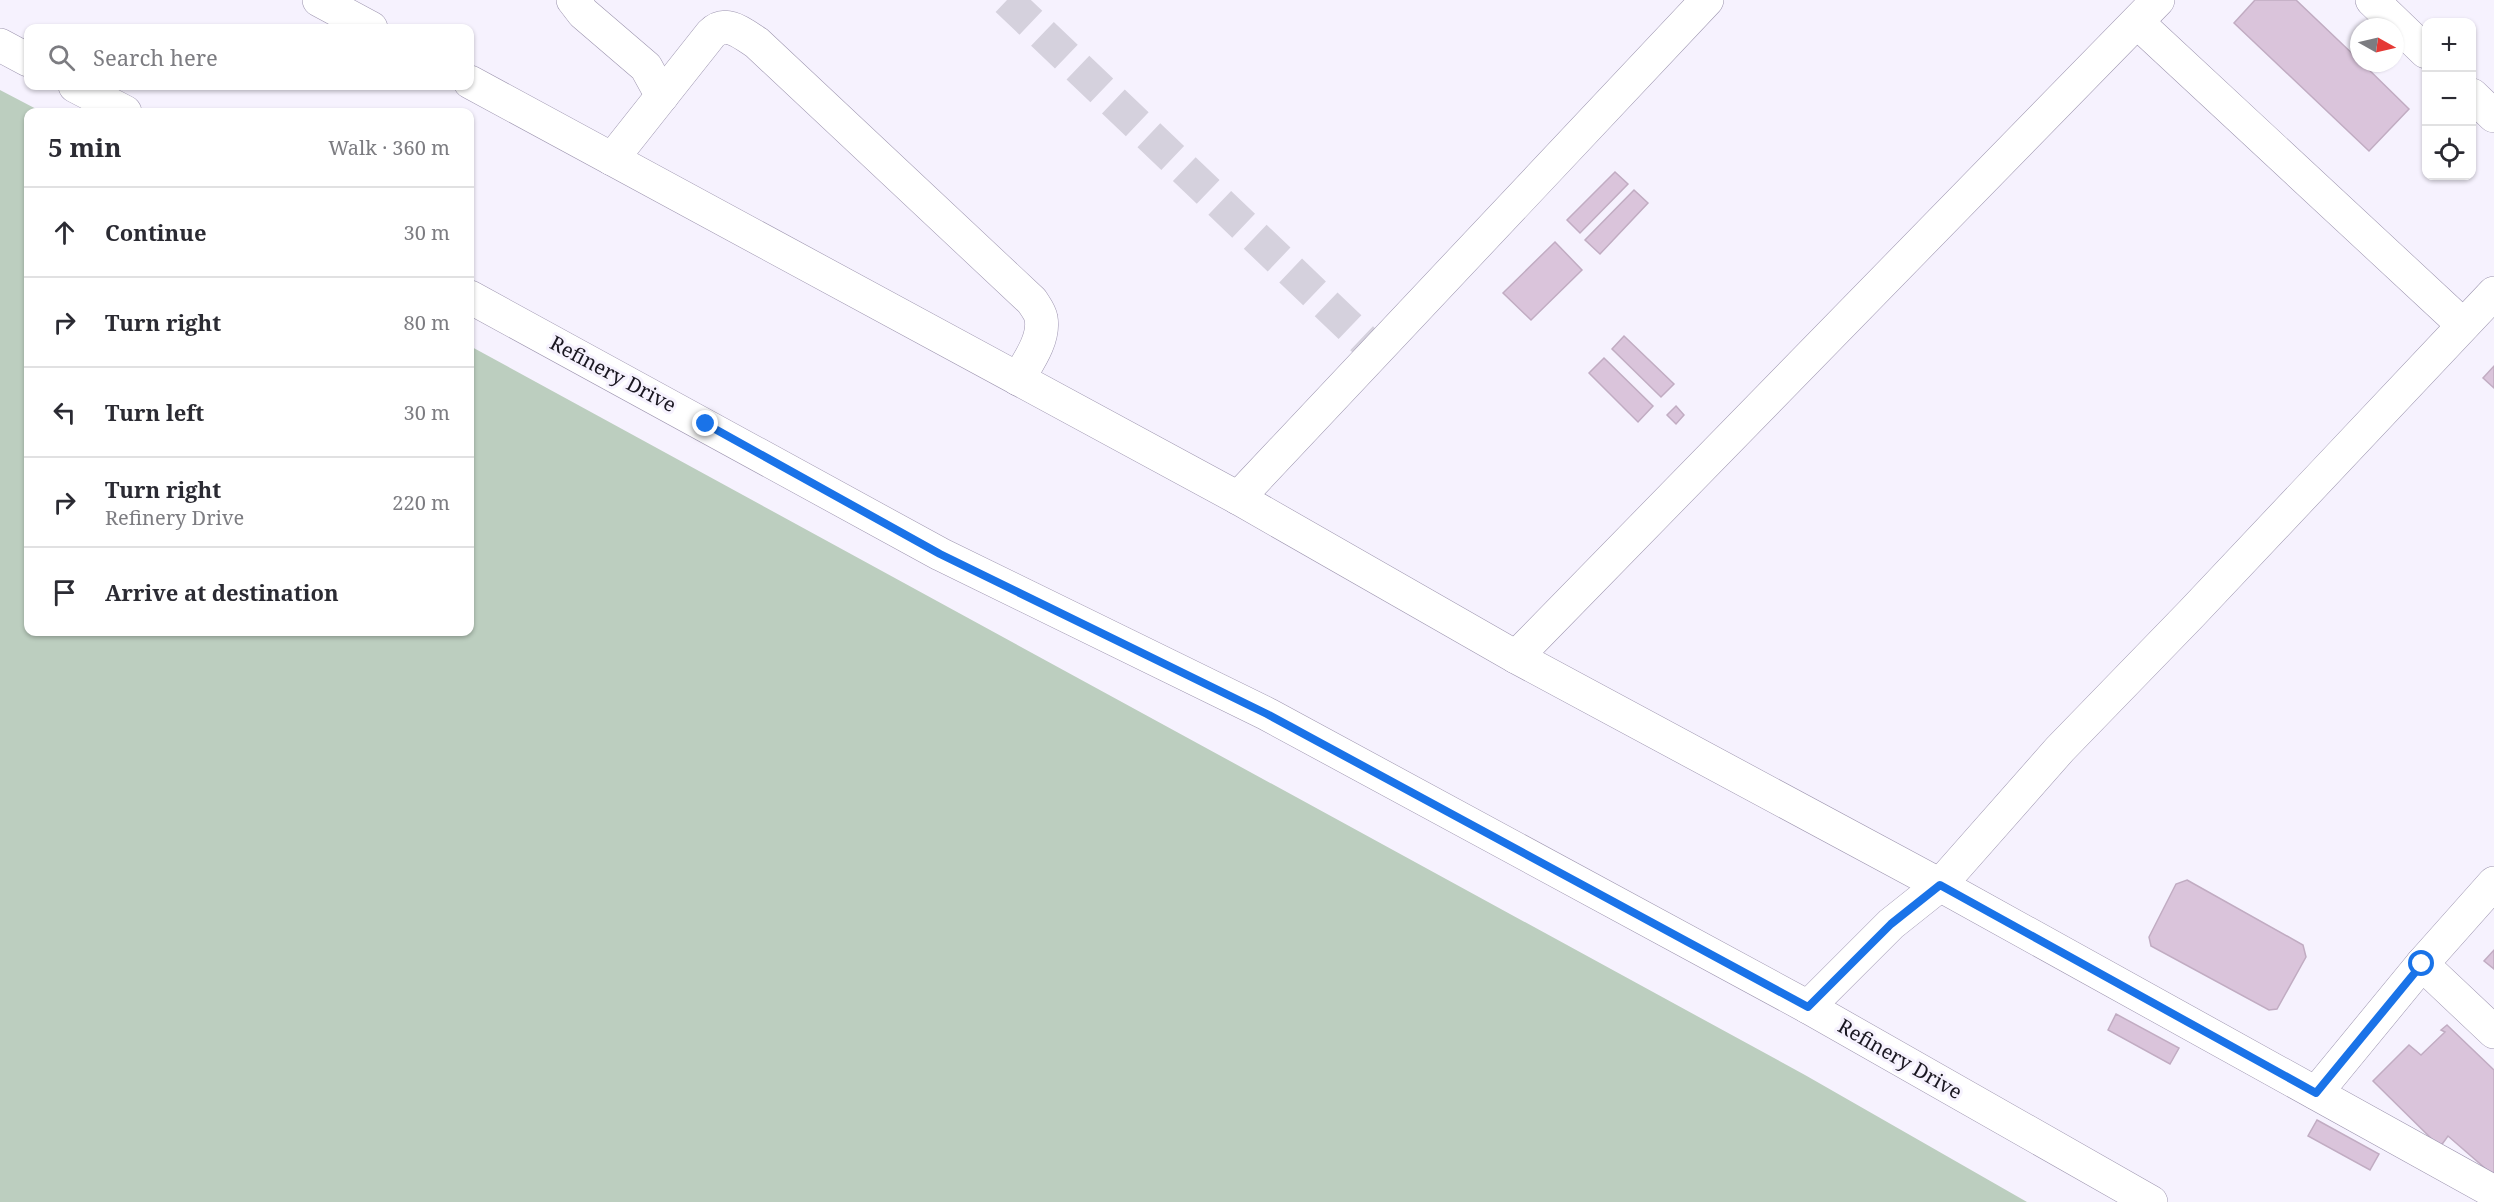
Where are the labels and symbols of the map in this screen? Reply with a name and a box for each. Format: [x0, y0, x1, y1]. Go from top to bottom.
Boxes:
north arrow [2350, 18, 2404, 72]
street label: Refinery Drive [545, 329, 681, 418]
route end [692, 410, 718, 436]
route start [2408, 950, 2434, 976]
street label: Refinery Drive [1833, 1012, 1967, 1105]

